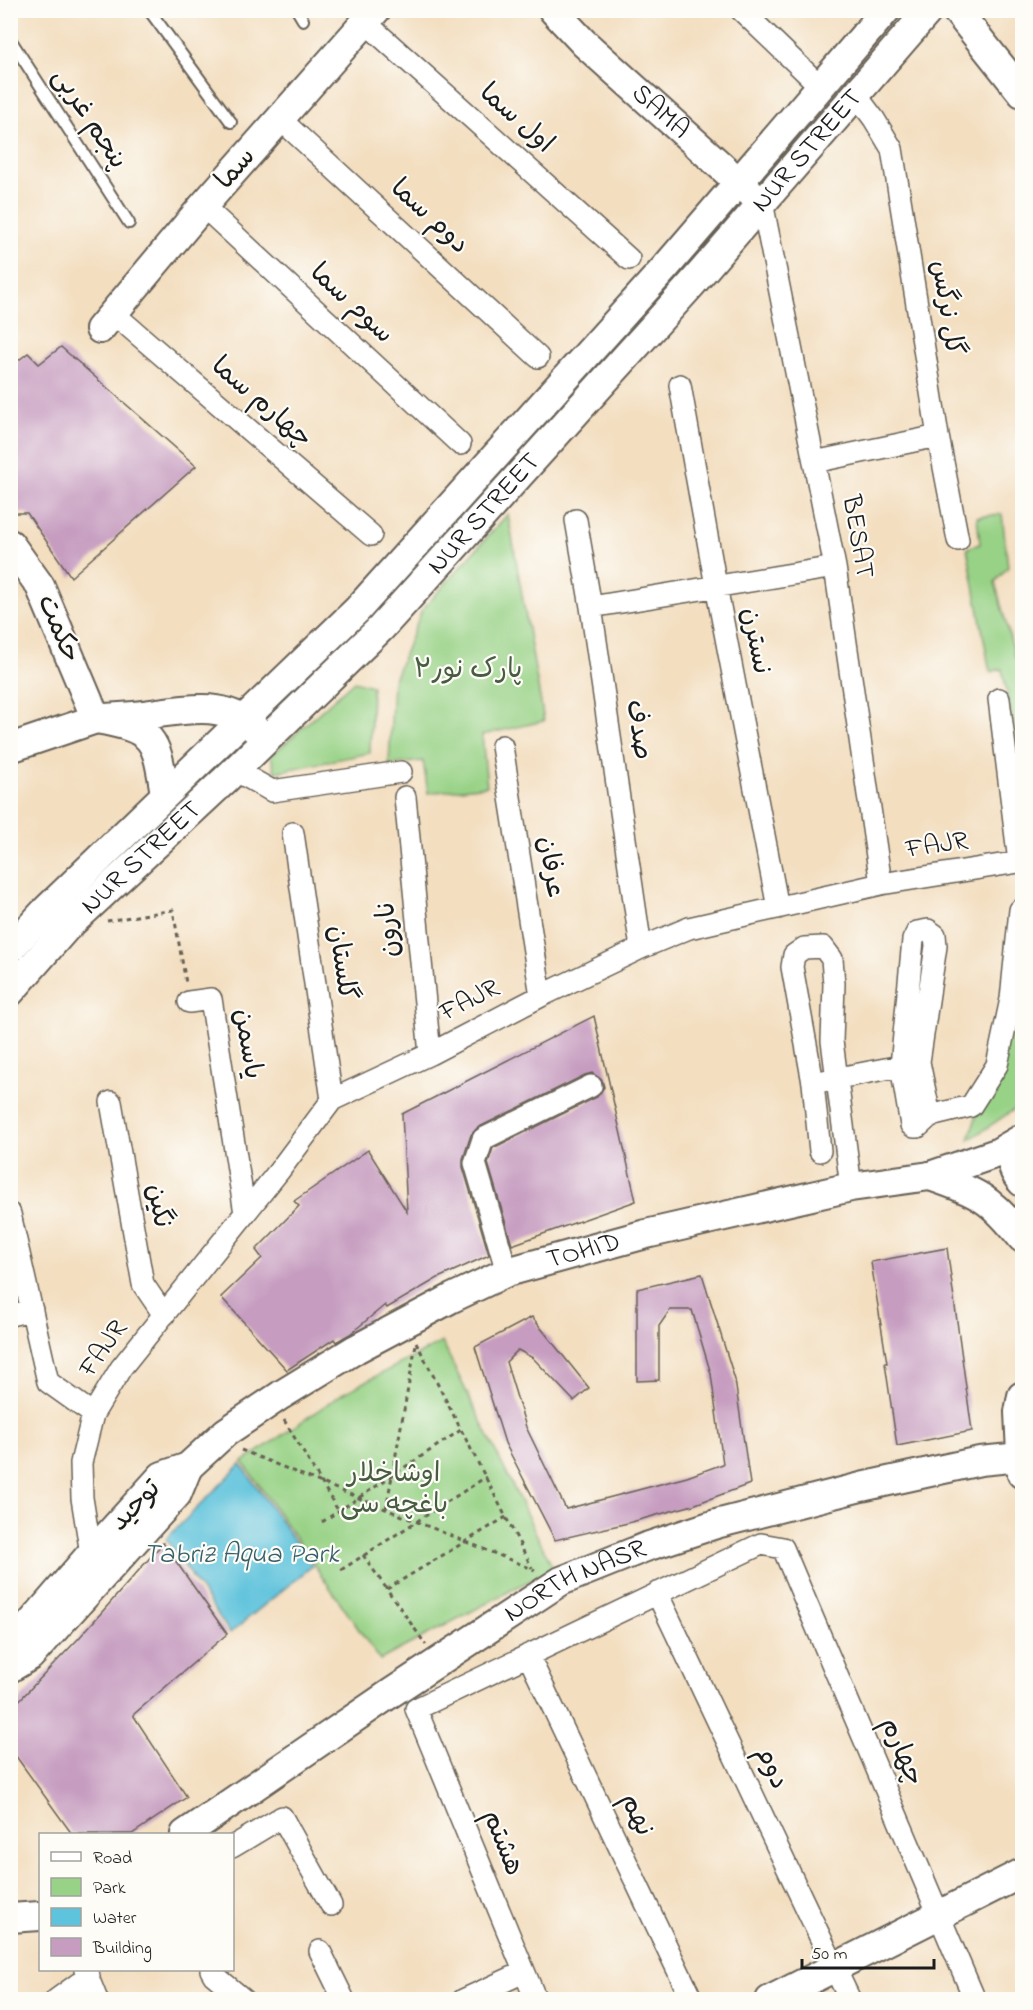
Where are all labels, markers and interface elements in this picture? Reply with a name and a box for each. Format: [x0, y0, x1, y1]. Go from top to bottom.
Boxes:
street label: پنجم غربی [42, 61, 136, 177]
street label: اول سما [470, 75, 562, 163]
street label: SAMA [622, 75, 698, 149]
street label: NUR STREET [742, 80, 872, 221]
street label: سما [207, 139, 265, 199]
street label: دوم سما [381, 170, 477, 264]
street label: سوم سما [300, 255, 402, 353]
street label: گل نرگس [919, 258, 973, 358]
street label: چهارم سما [202, 348, 320, 458]
street label: NUR STREET [418, 444, 550, 584]
street label: BESAT [830, 491, 883, 582]
street label: حکمت [26, 589, 90, 669]
street label: نسترن [729, 604, 781, 678]
park label: پارک نور۲ [414, 651, 522, 690]
street label: صدف [614, 697, 662, 763]
street label: NUR STREET [72, 791, 211, 924]
street label: FAJR [902, 822, 971, 870]
street label: عرفان [526, 833, 574, 901]
street label: نارون [367, 899, 411, 959]
street label: گلستان [316, 923, 366, 1003]
street label: FAJR [433, 969, 507, 1033]
street label: یاسمن [222, 1006, 272, 1082]
street label: نگین [135, 1181, 181, 1231]
street label: TOHID [542, 1222, 625, 1280]
street label: FAJR [70, 1312, 138, 1386]
park label: اوشاخلار باغچه سی [340, 1455, 448, 1525]
street label: توحید [101, 1470, 172, 1541]
street label: NORTH NASR [496, 1529, 652, 1633]
water label: Tabriz Aqua Park [143, 1535, 341, 1576]
street label: چهارم [869, 1712, 933, 1792]
street label: دوم [744, 1740, 798, 1796]
street label: نهم [609, 1787, 663, 1843]
street label: هشتم [471, 1804, 533, 1882]
legend [39, 1833, 234, 1971]
text: Road [93, 1846, 132, 1872]
text: Park [93, 1876, 126, 1902]
text: Water [93, 1906, 137, 1932]
scale bar [802, 1932, 934, 1970]
text: Building [92, 1936, 152, 1963]
text: 50 m [811, 1942, 848, 1968]

